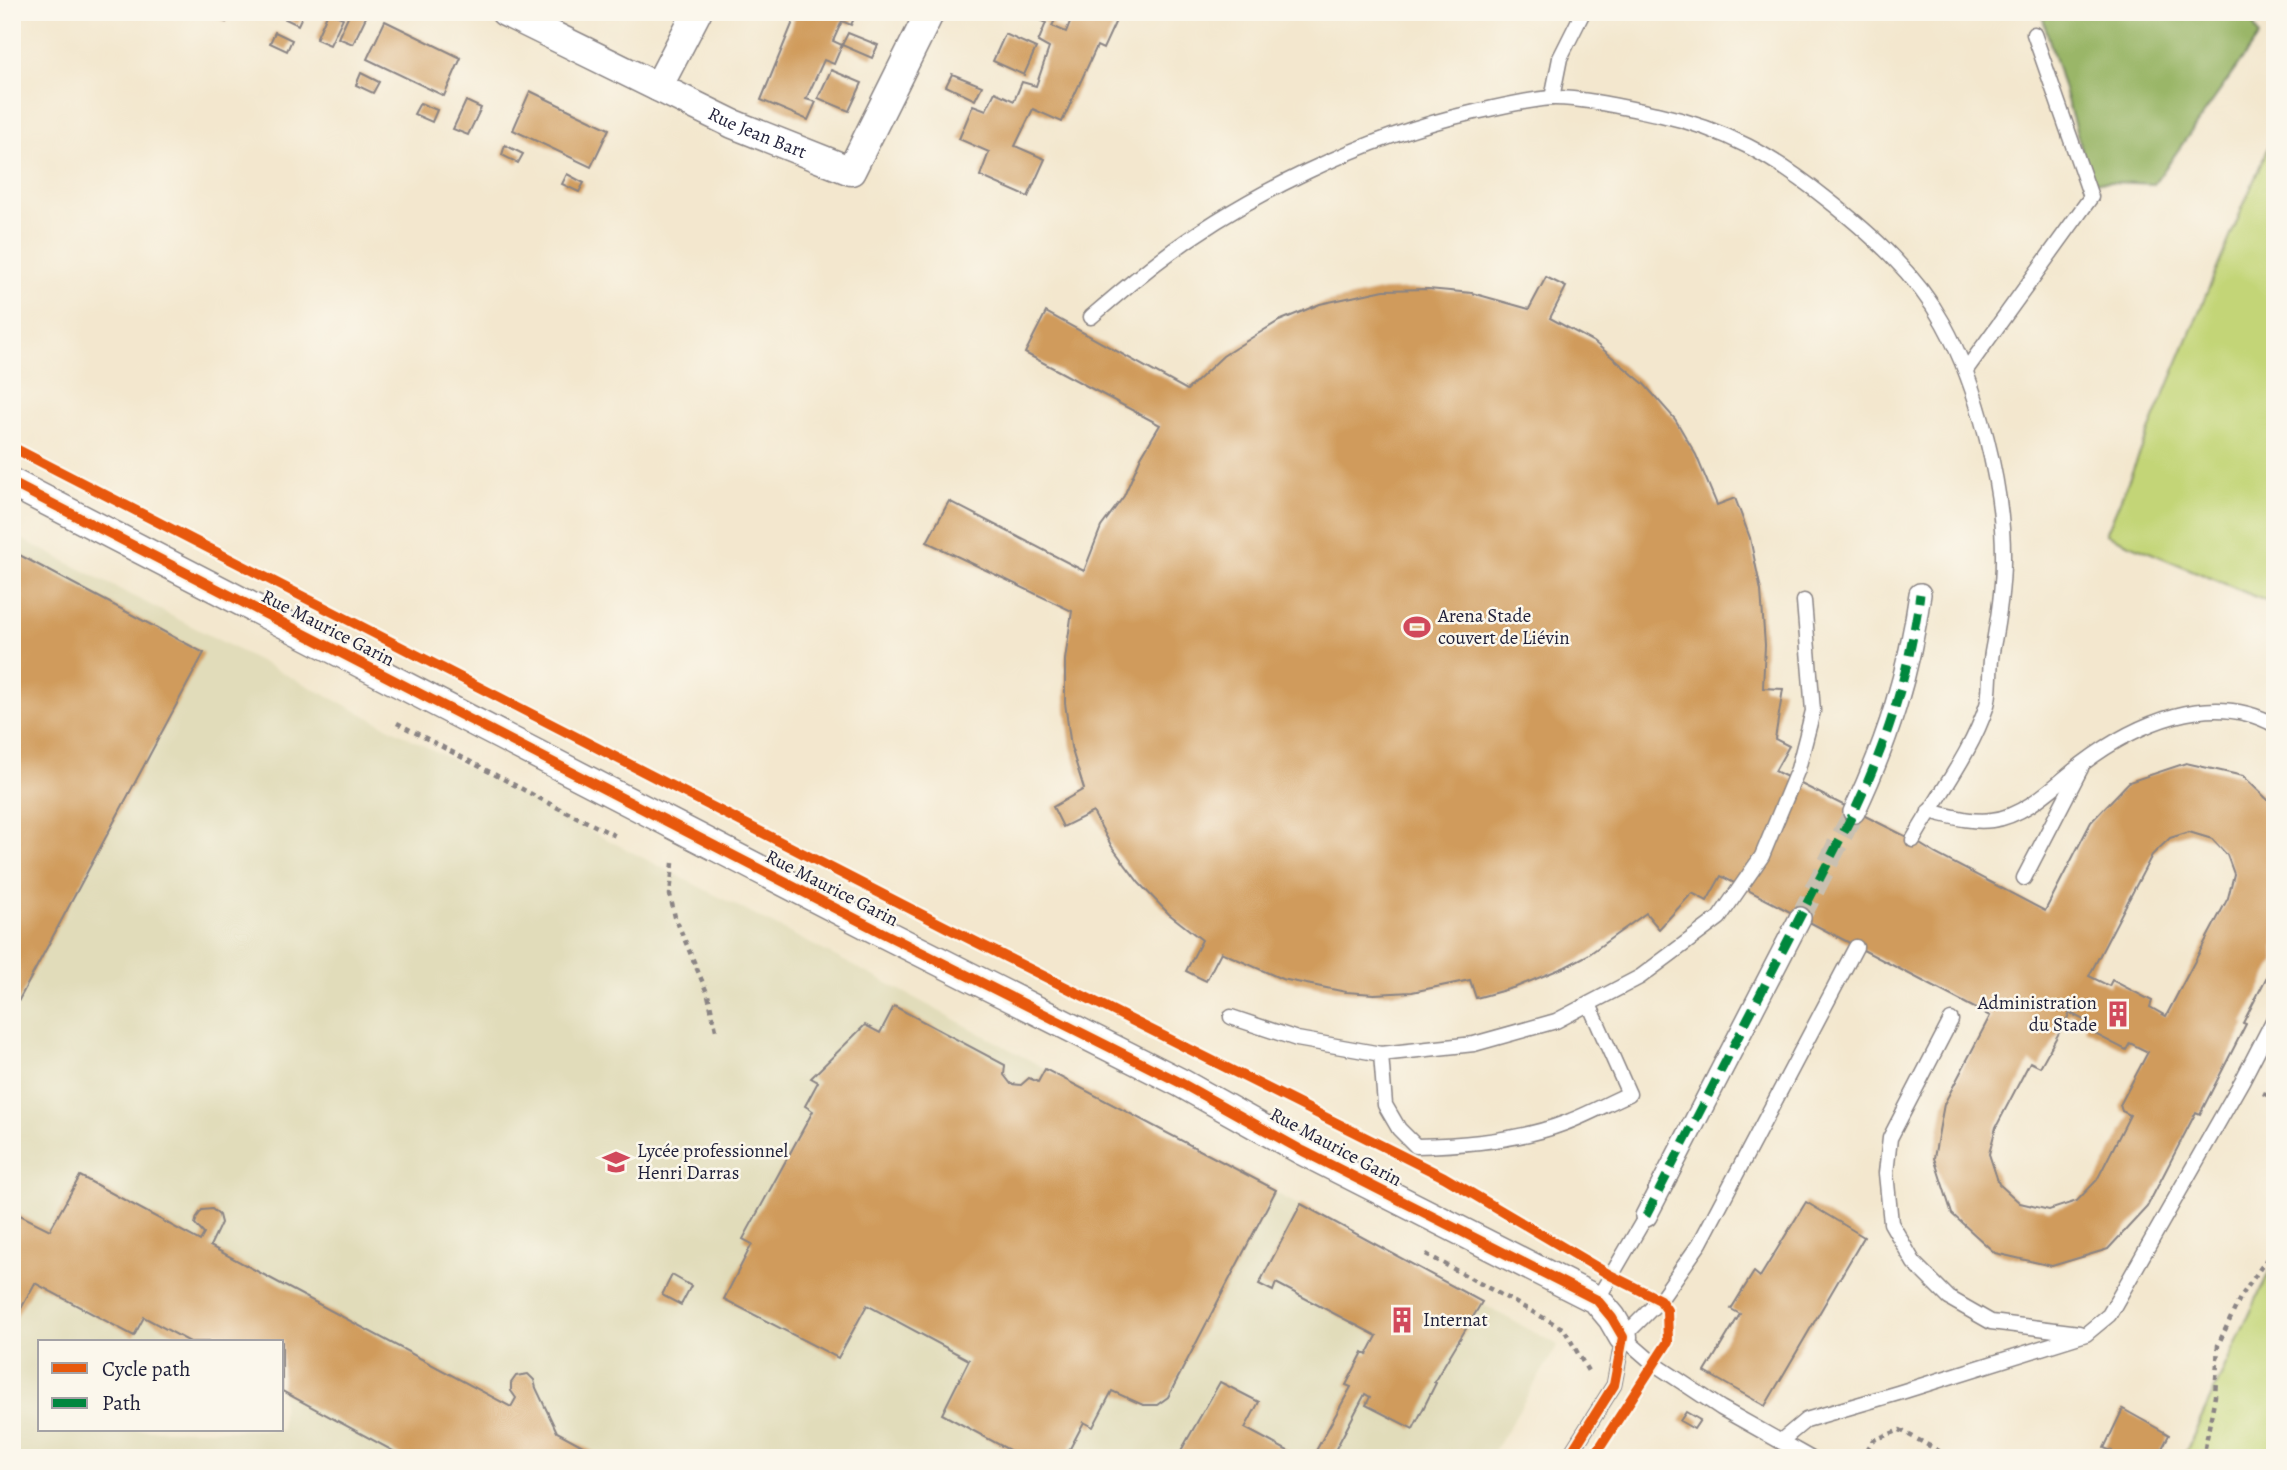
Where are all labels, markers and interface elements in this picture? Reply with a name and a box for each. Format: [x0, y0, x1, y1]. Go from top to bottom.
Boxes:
street label: Rue Jean Bart [704, 101, 810, 165]
street label: Rue Maurice Garin [257, 583, 399, 673]
place label: Arena Stade couvert de Liévin [1437, 603, 1570, 651]
sports icon: Arena Stade couvert de Liévin [1402, 612, 1432, 642]
street label: Rue Maurice Garin [761, 843, 903, 933]
place label: Administration du Stade [1977, 990, 2097, 1038]
building icon: Administration du Stade [2103, 999, 2133, 1029]
street label: Rue Maurice Garin [1266, 1101, 1406, 1193]
place label: Lycée professionnel Henri Darras [637, 1138, 789, 1186]
school or university icon: Lycée professionnel Henri Darras [601, 1147, 631, 1177]
building icon: Internat [1387, 1305, 1417, 1335]
place label: Internat [1423, 1307, 1488, 1333]
legend [38, 1340, 284, 1432]
text: Cycle path [102, 1355, 191, 1383]
text: Path [102, 1389, 141, 1417]

